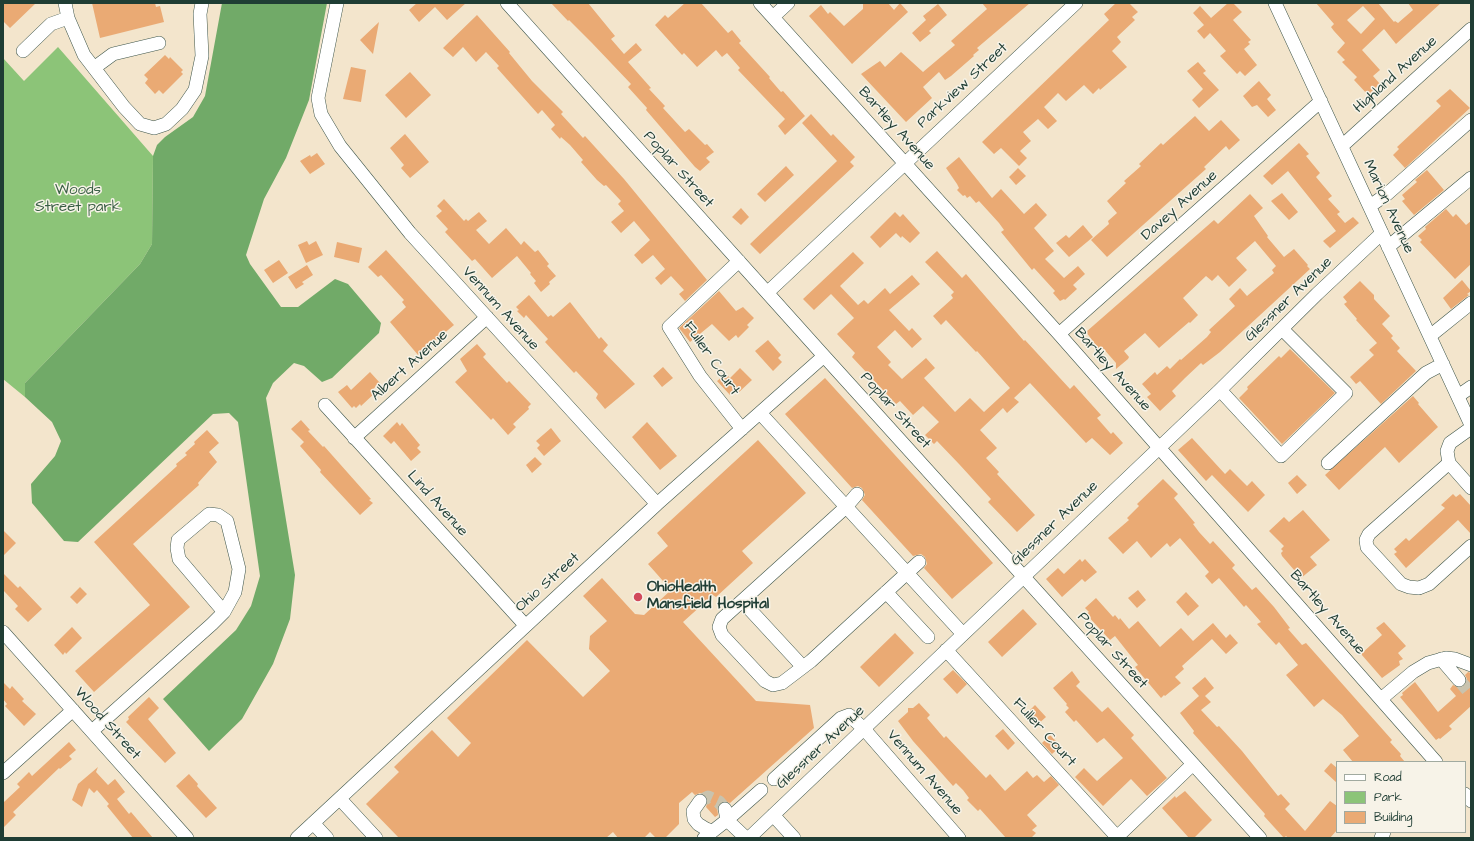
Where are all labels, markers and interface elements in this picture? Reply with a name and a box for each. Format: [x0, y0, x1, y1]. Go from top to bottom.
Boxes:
street label: Highland Avenue [1350, 33, 1442, 117]
street label: Parkview Street [914, 39, 1012, 133]
street label: Bartley Avenue [854, 84, 938, 174]
street label: Poplar Street [639, 128, 717, 212]
street label: Marion Avenue [1358, 157, 1418, 257]
street label: Davey Avenue [1138, 167, 1222, 245]
park label: Woods Street park [35, 182, 121, 217]
street label: Glessner Avenue [1242, 254, 1336, 346]
street label: Vennum Avenue [458, 263, 542, 355]
street label: Fuller Court [679, 319, 743, 399]
street label: Bartley Avenue [1070, 325, 1154, 415]
street label: Albert Avenue [368, 327, 452, 405]
street label: Poplar Street [856, 369, 934, 453]
street label: Lind Avenue [403, 467, 471, 541]
street label: Glessner Avenue [1008, 478, 1102, 570]
street label: Ohio Street [512, 549, 584, 617]
street label: Bartley Avenue [1285, 567, 1369, 659]
place label: OhioHealth Mansfield Hospital [647, 579, 769, 614]
marker: OhioHealth Mansfield Hospital [632, 591, 644, 603]
street label: Poplar Street [1073, 609, 1151, 693]
street label: Wood Street [70, 684, 144, 764]
street label: Fuller Court [1008, 695, 1080, 771]
street label: Glessner Avenue [773, 702, 869, 794]
street label: Vennum Avenue [882, 727, 966, 819]
legend [1336, 761, 1466, 833]
text: Road [1374, 769, 1402, 786]
text: Park [1374, 789, 1402, 806]
text: Building [1374, 809, 1412, 826]

